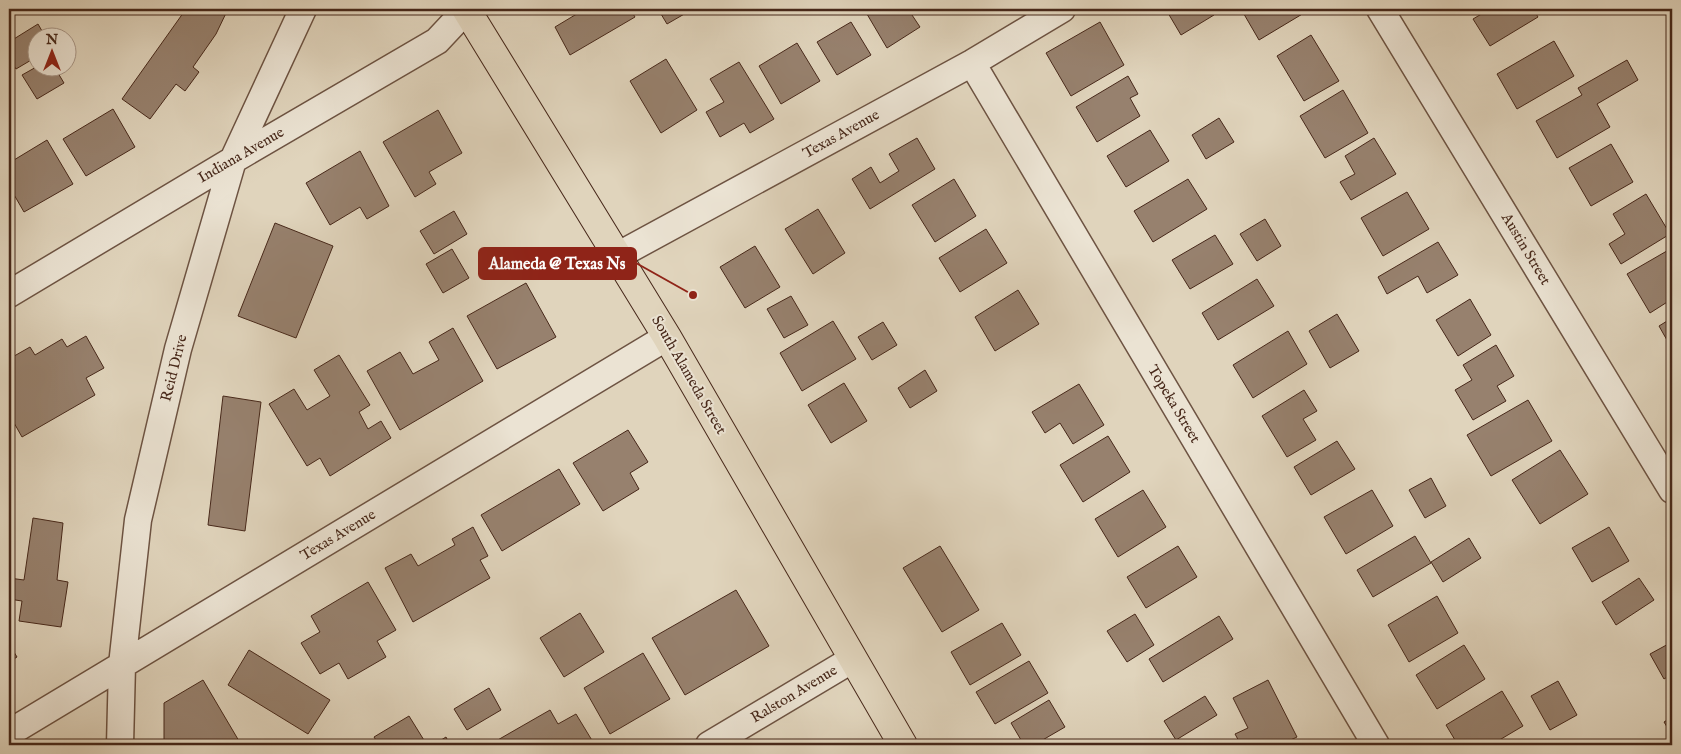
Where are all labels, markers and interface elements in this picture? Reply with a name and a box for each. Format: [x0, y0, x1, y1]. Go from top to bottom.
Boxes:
north arrow [28, 28, 78, 78]
text: N [45, 31, 58, 49]
street label: Texas Avenue [799, 105, 883, 163]
street label: Indiana Avenue [194, 123, 288, 187]
street label: Austin Street [1497, 209, 1555, 289]
callout: Alameda @ Texas Ns [479, 248, 636, 279]
text: Alameda @ Texas Ns [488, 255, 626, 275]
street label: South Alameda Street [647, 312, 731, 438]
street label: Reid Drive [157, 332, 192, 403]
street label: Topeka Street [1143, 362, 1205, 446]
street label: Texas Avenue [297, 505, 379, 565]
street label: Ralston Avenue [747, 661, 841, 727]

